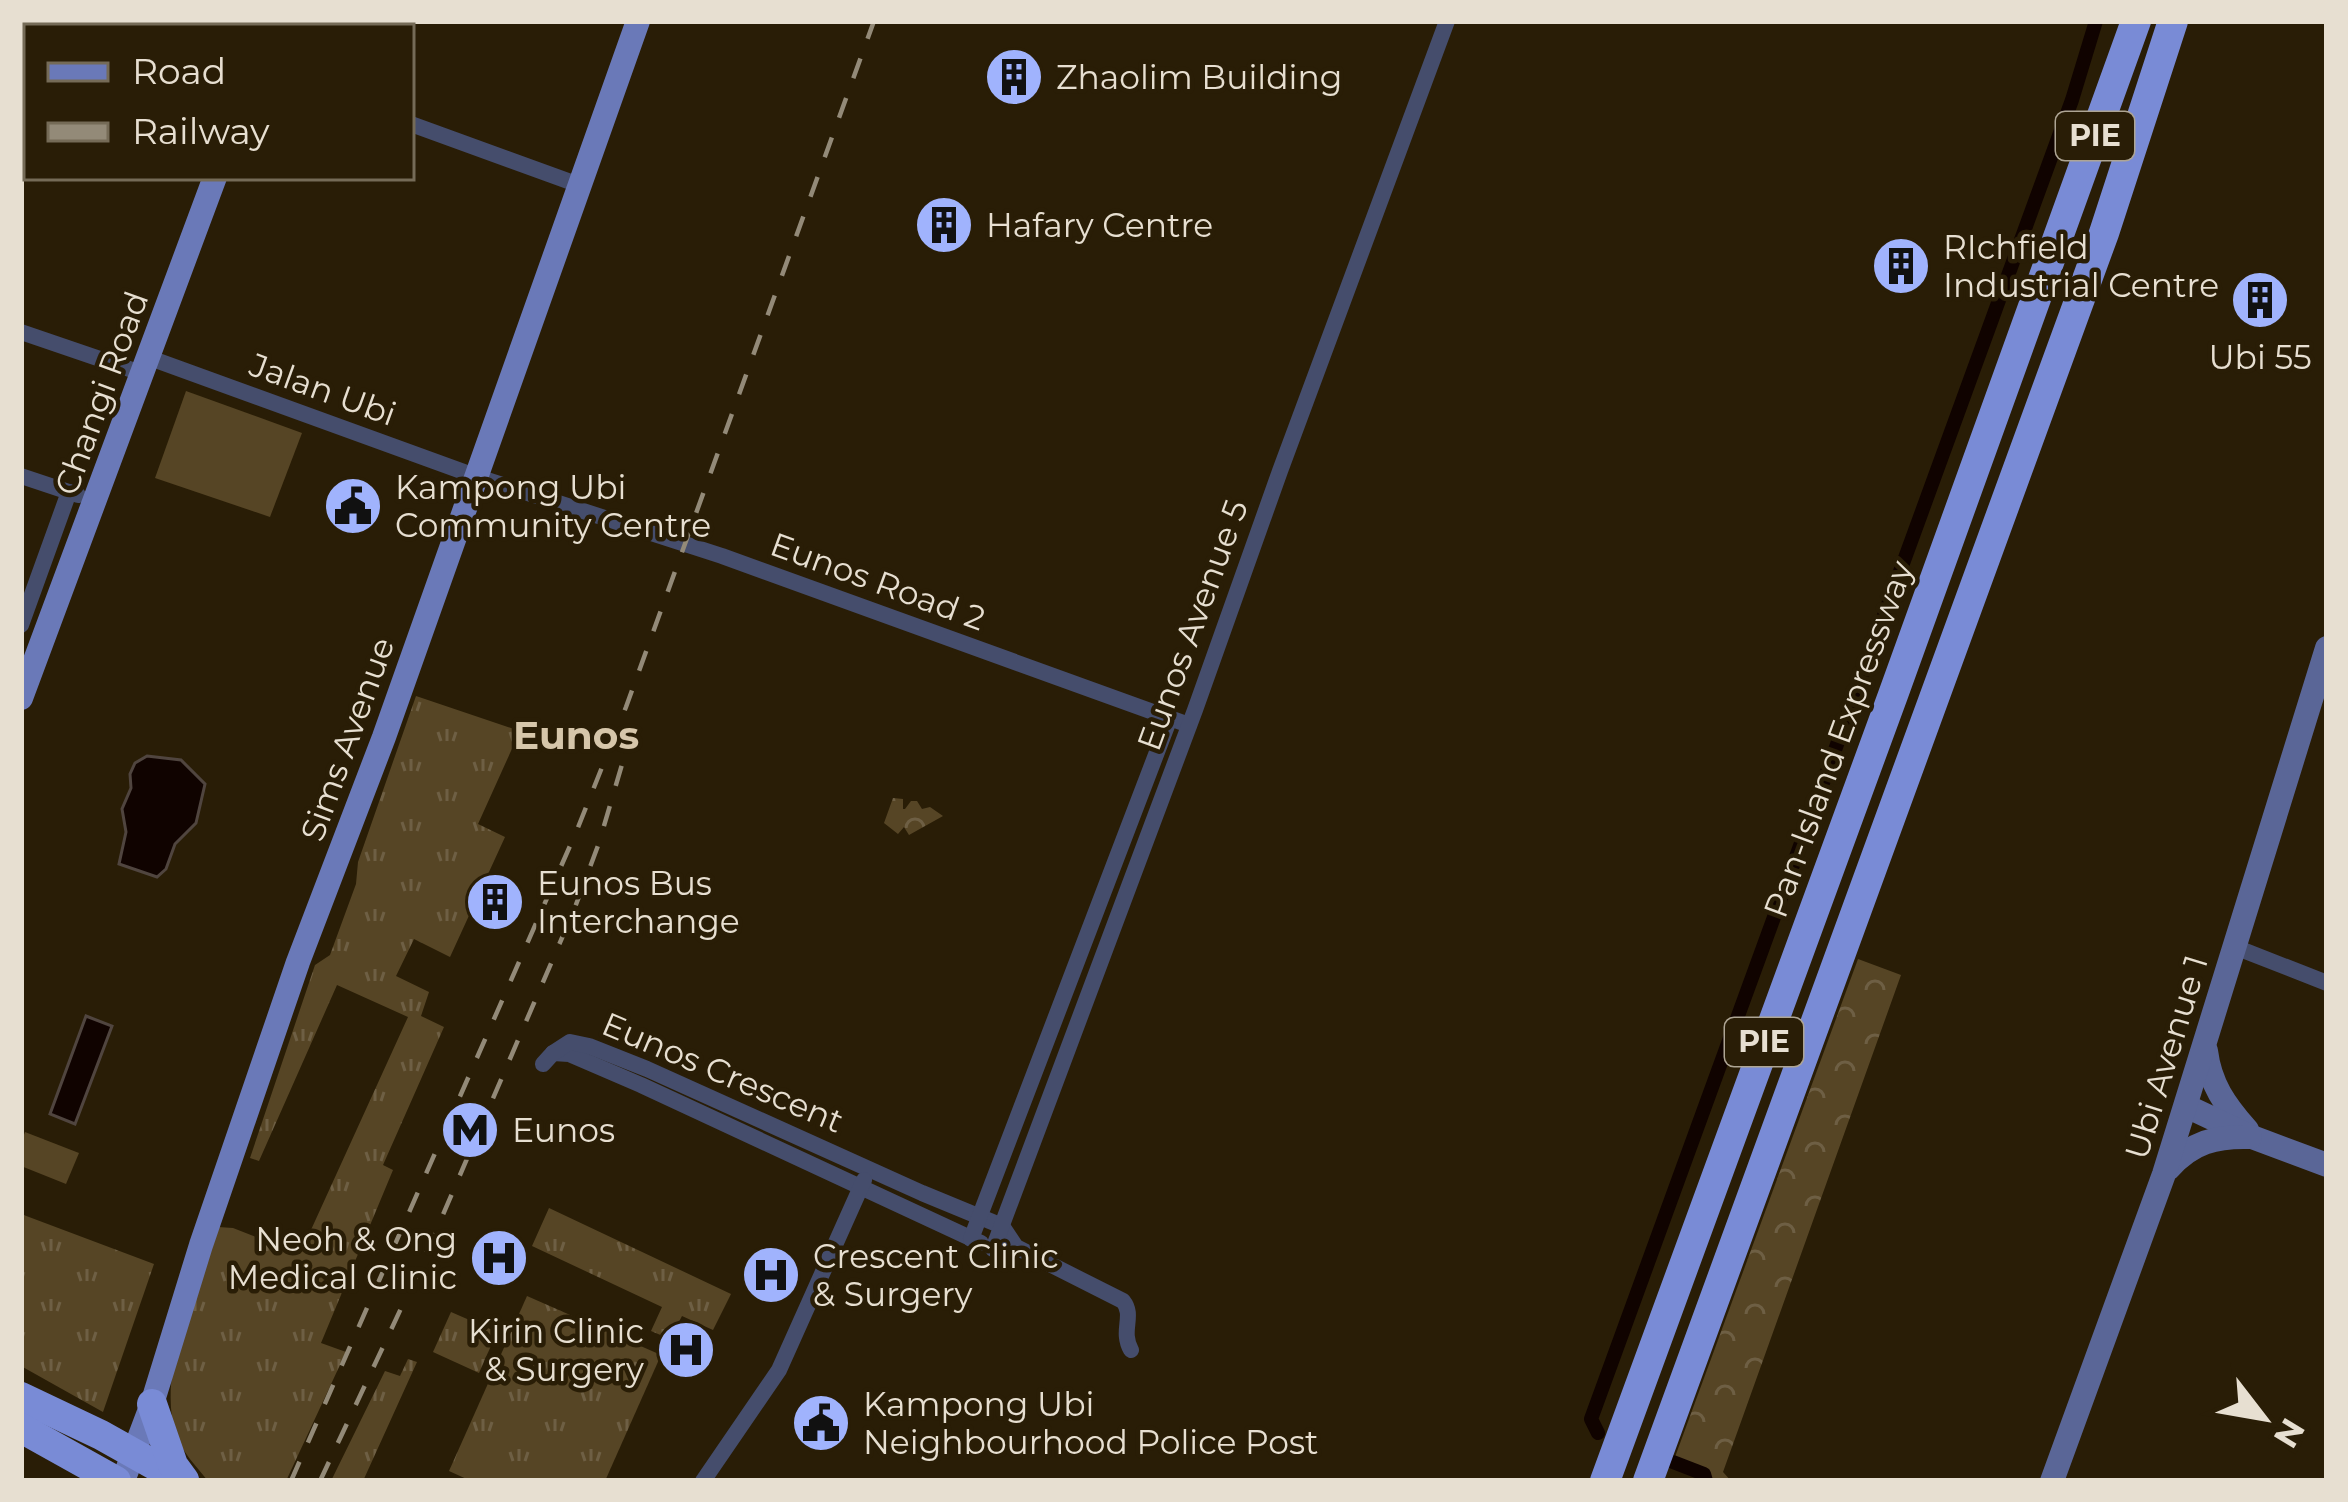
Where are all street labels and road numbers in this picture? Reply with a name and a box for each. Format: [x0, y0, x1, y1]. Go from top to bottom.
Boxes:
road number: PIE [2056, 112, 2134, 160]
street label: Changi Road [46, 286, 156, 500]
street label: Jalan Ubi [243, 344, 402, 434]
street label: Eunos Avenue 5 [1128, 494, 1256, 756]
street label: Eunos Road 2 [765, 524, 991, 638]
street label: Pan-Island Expressway [1755, 555, 1921, 923]
street label: Sims Avenue [292, 632, 402, 846]
street label: Ubi Avenue 1 [2116, 950, 2216, 1164]
street label: Eunos Crescent [596, 1003, 850, 1141]
road number: PIE [1725, 1018, 1803, 1066]

